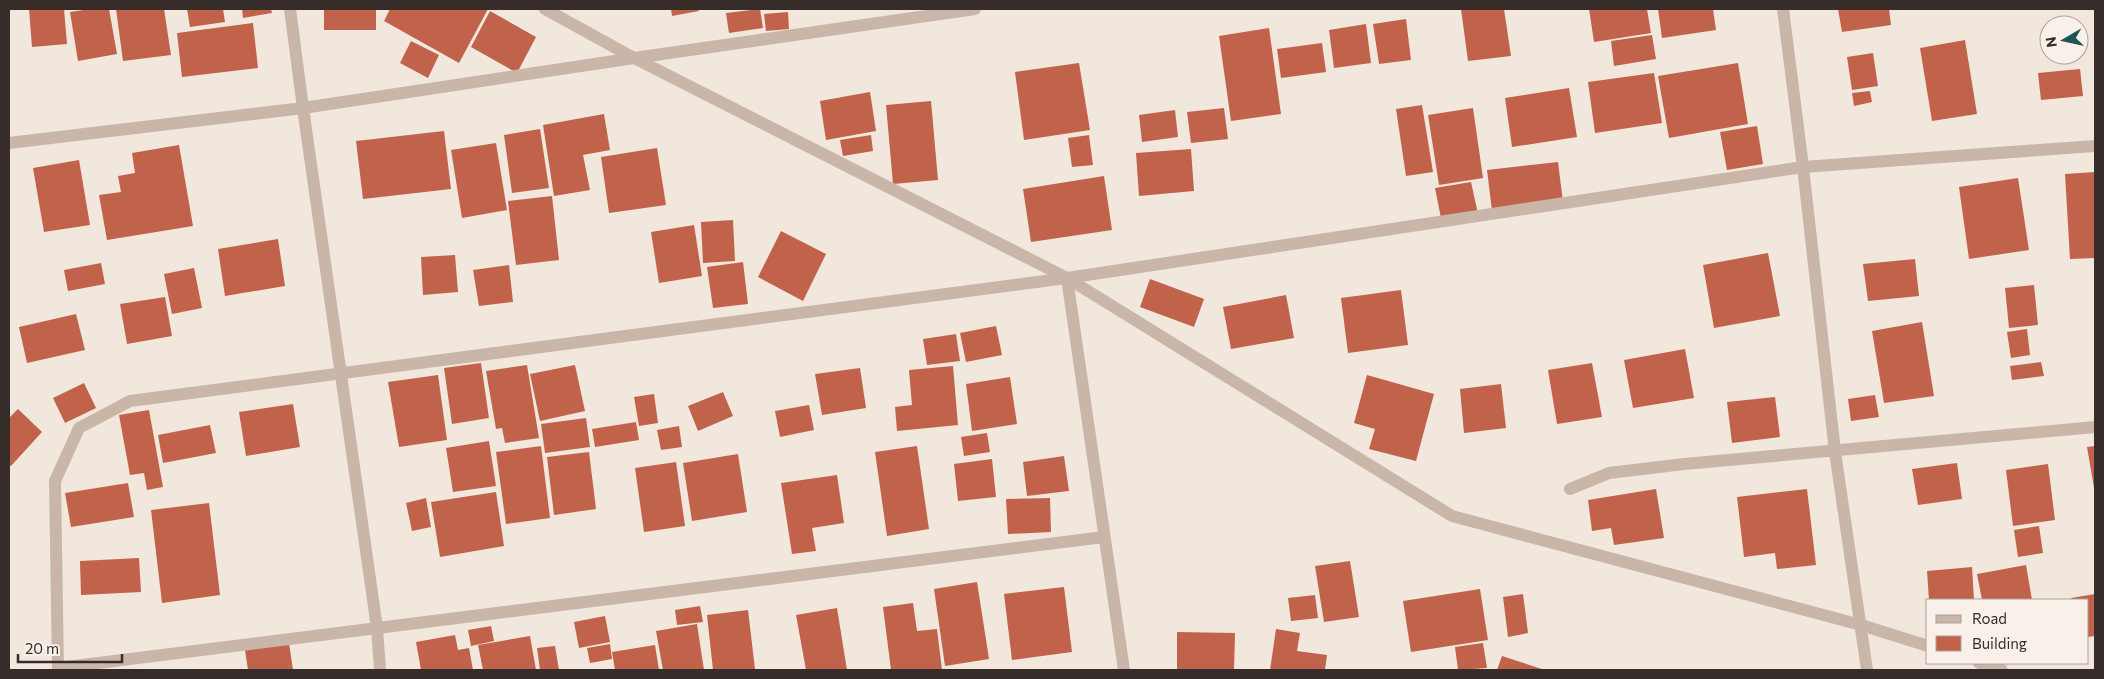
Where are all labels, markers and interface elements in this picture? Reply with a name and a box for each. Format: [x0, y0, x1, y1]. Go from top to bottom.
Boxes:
north arrow [2039, 15, 2089, 65]
text: N [2041, 36, 2060, 49]
legend [1926, 599, 2089, 664]
text: Road [1972, 609, 2007, 627]
scale bar [18, 632, 121, 664]
text: Building [1972, 634, 2027, 652]
text: 20 m [25, 639, 59, 657]

